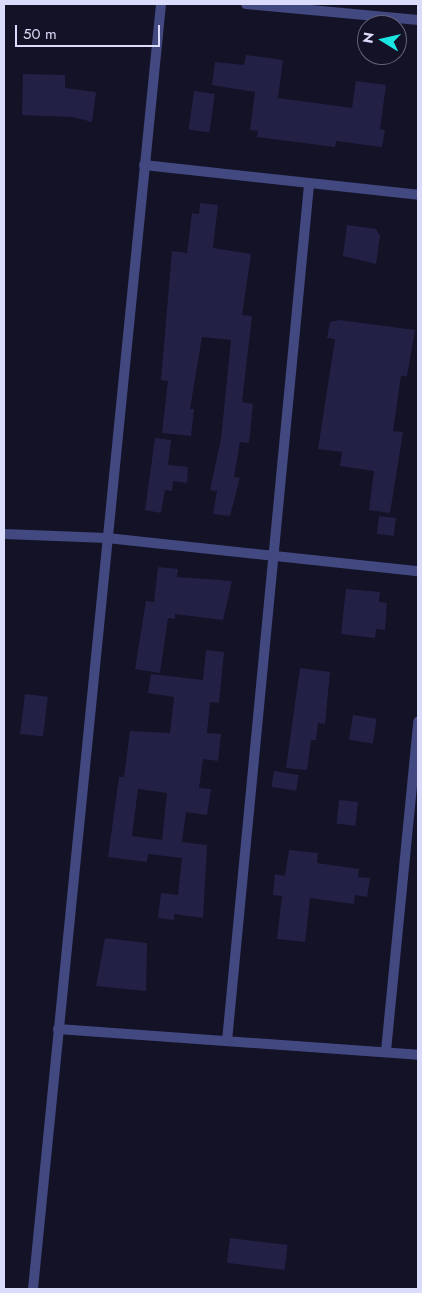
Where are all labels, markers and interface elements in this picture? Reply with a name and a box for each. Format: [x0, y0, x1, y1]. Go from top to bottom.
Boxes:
scale bar [18, 15, 162, 47]
north arrow [357, 15, 407, 65]
text: 50 m [23, 23, 57, 45]
text: N [357, 31, 379, 45]

